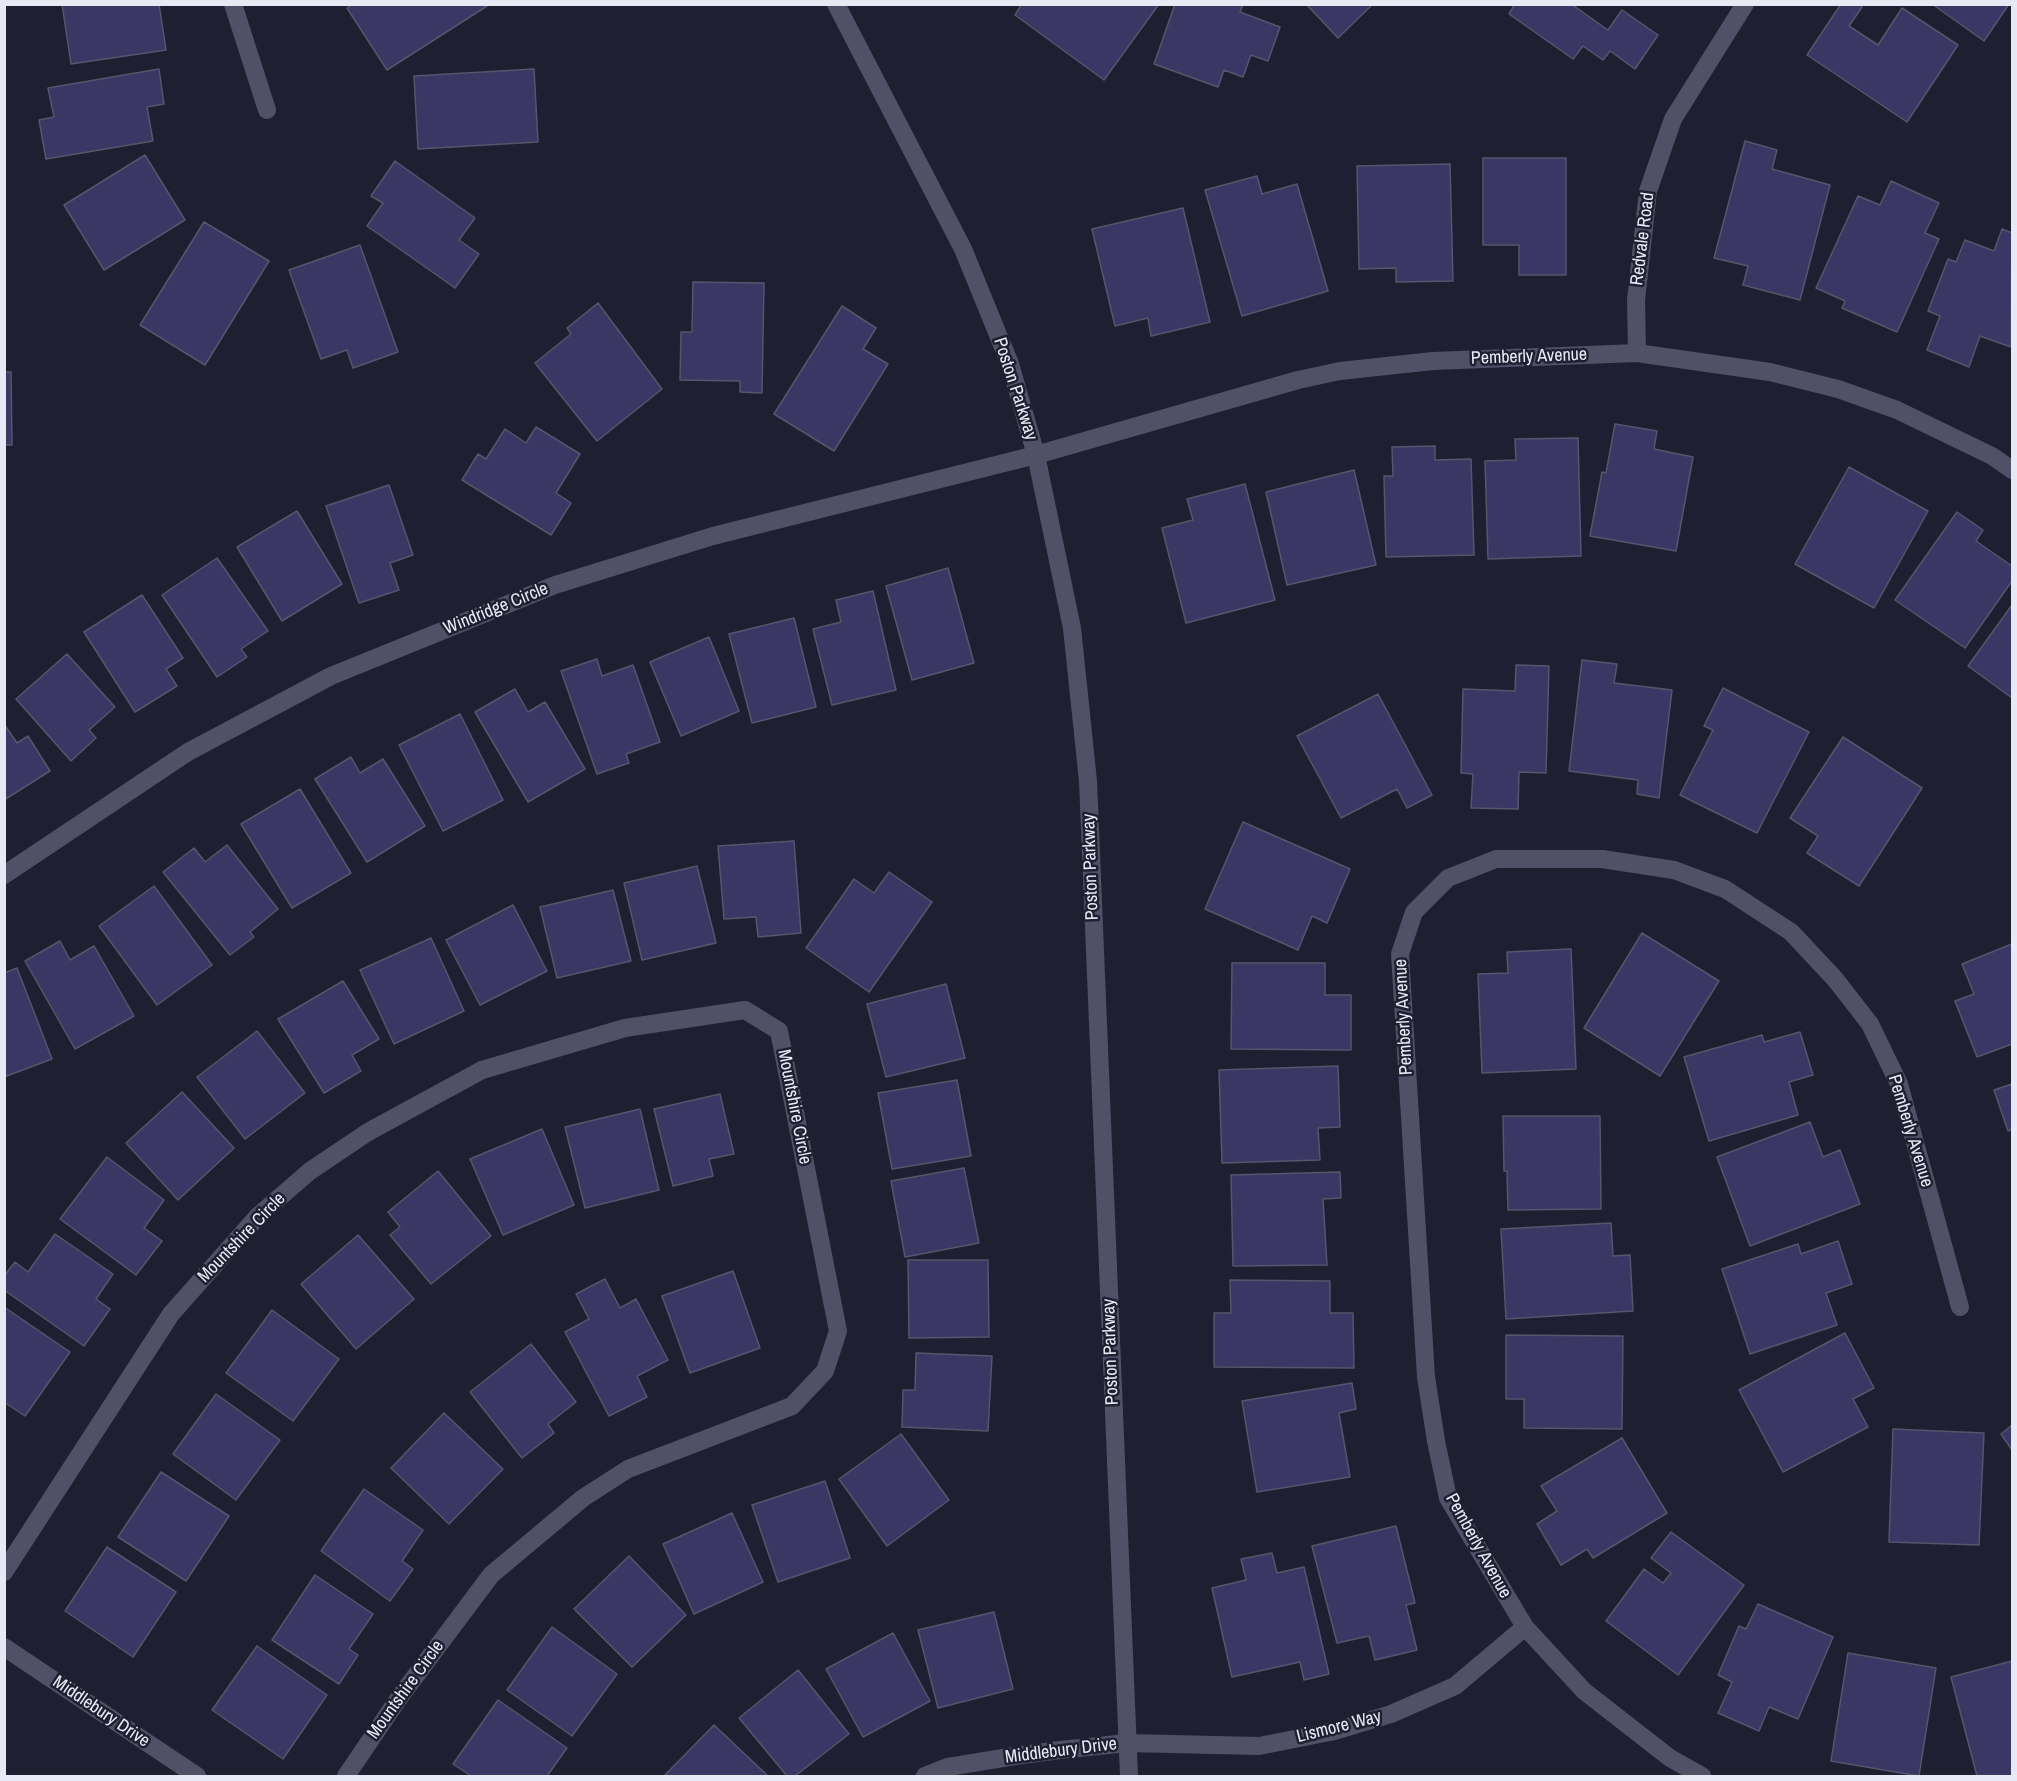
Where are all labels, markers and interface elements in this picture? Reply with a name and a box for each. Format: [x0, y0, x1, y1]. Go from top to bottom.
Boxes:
street label: Redvale Road [1627, 191, 1659, 287]
street label: Poston Parkway [988, 335, 1042, 443]
street label: Pemberly Avenue [1471, 344, 1587, 370]
street label: Windridge Circle [441, 578, 551, 640]
street label: Poston Parkway [1078, 813, 1104, 921]
street label: Pemberly Avenue [1390, 958, 1418, 1076]
street label: Mountshire Circle [772, 1048, 816, 1166]
street label: Pemberly Avenue [1883, 1072, 1937, 1190]
street label: Mountshire Circle [194, 1189, 290, 1287]
street label: Poston Parkway [1098, 1298, 1124, 1406]
street label: Pemberly Avenue [1440, 1490, 1516, 1602]
street label: Mountshire Circle [363, 1637, 449, 1743]
street label: Middlebury Drive [48, 1672, 154, 1752]
street label: Lismore Way [1294, 1706, 1384, 1748]
street label: Middlebury Drive [1004, 1733, 1118, 1769]

